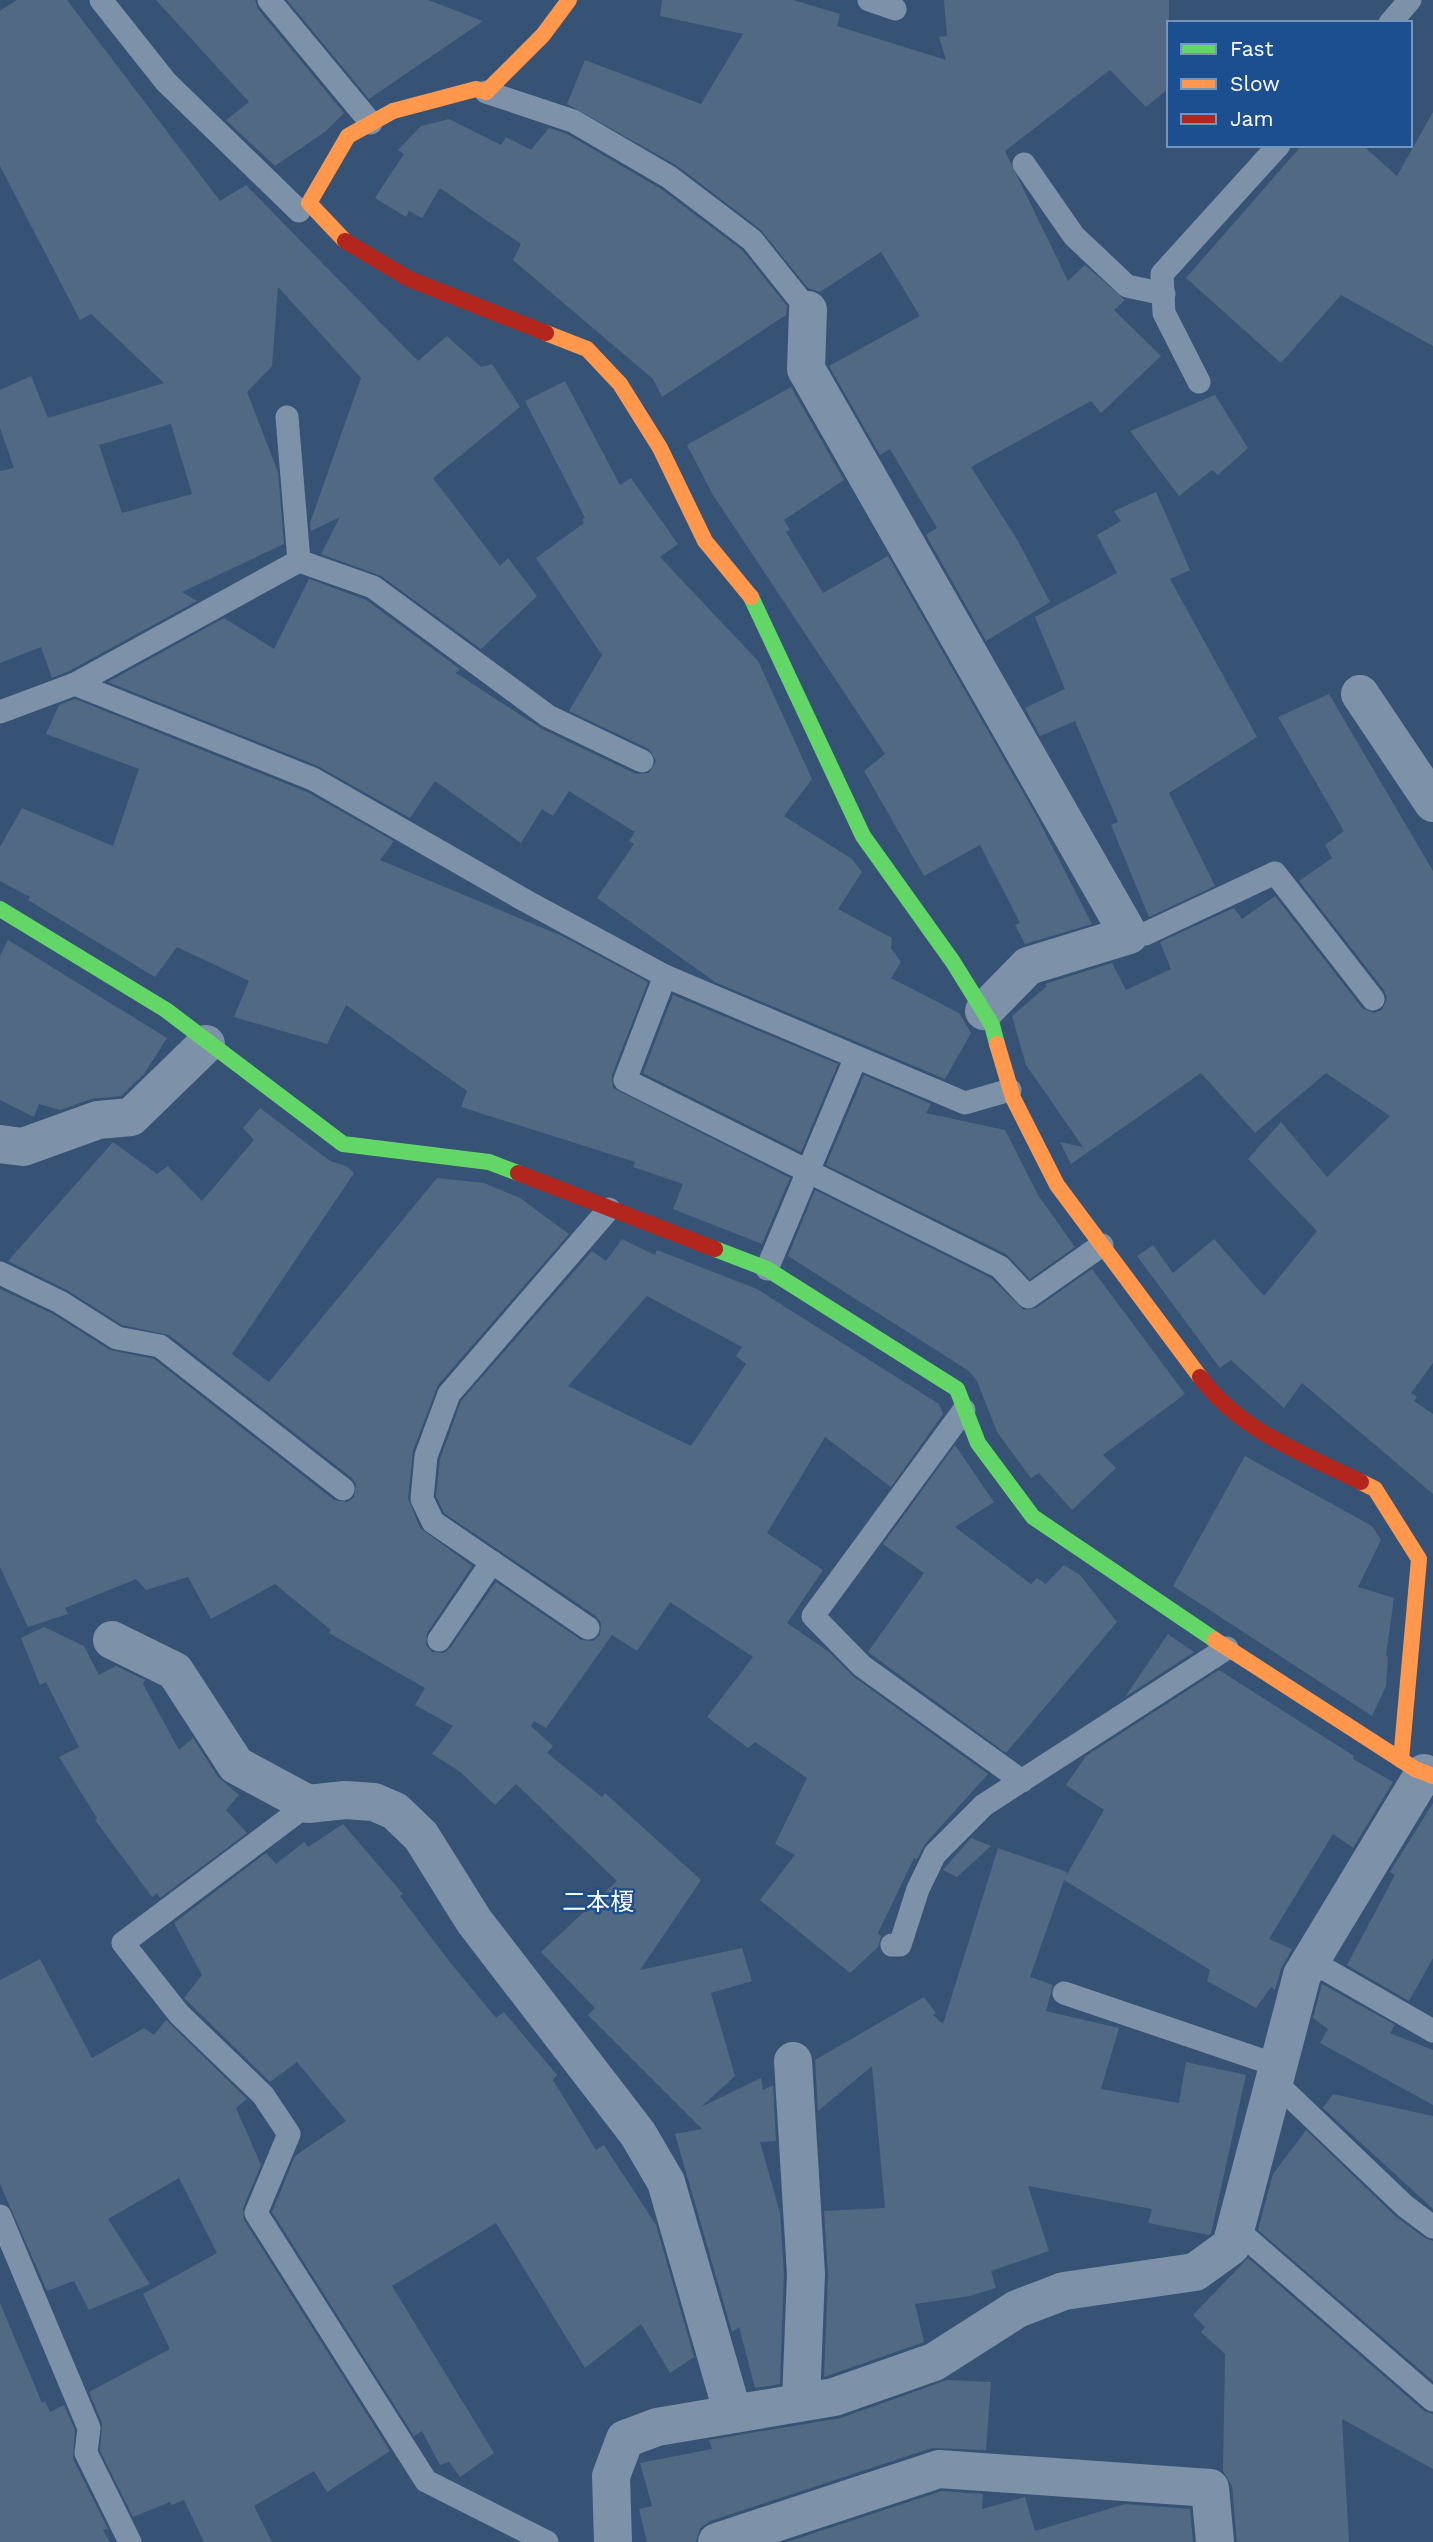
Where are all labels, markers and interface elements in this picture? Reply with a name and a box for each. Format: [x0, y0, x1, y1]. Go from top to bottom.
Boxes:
legend [1167, 21, 1412, 147]
text: Fast [1230, 36, 1274, 61]
text: Slow [1230, 71, 1280, 96]
text: Jam [1230, 106, 1273, 131]
district label: 二本榎 [562, 1888, 634, 1916]

